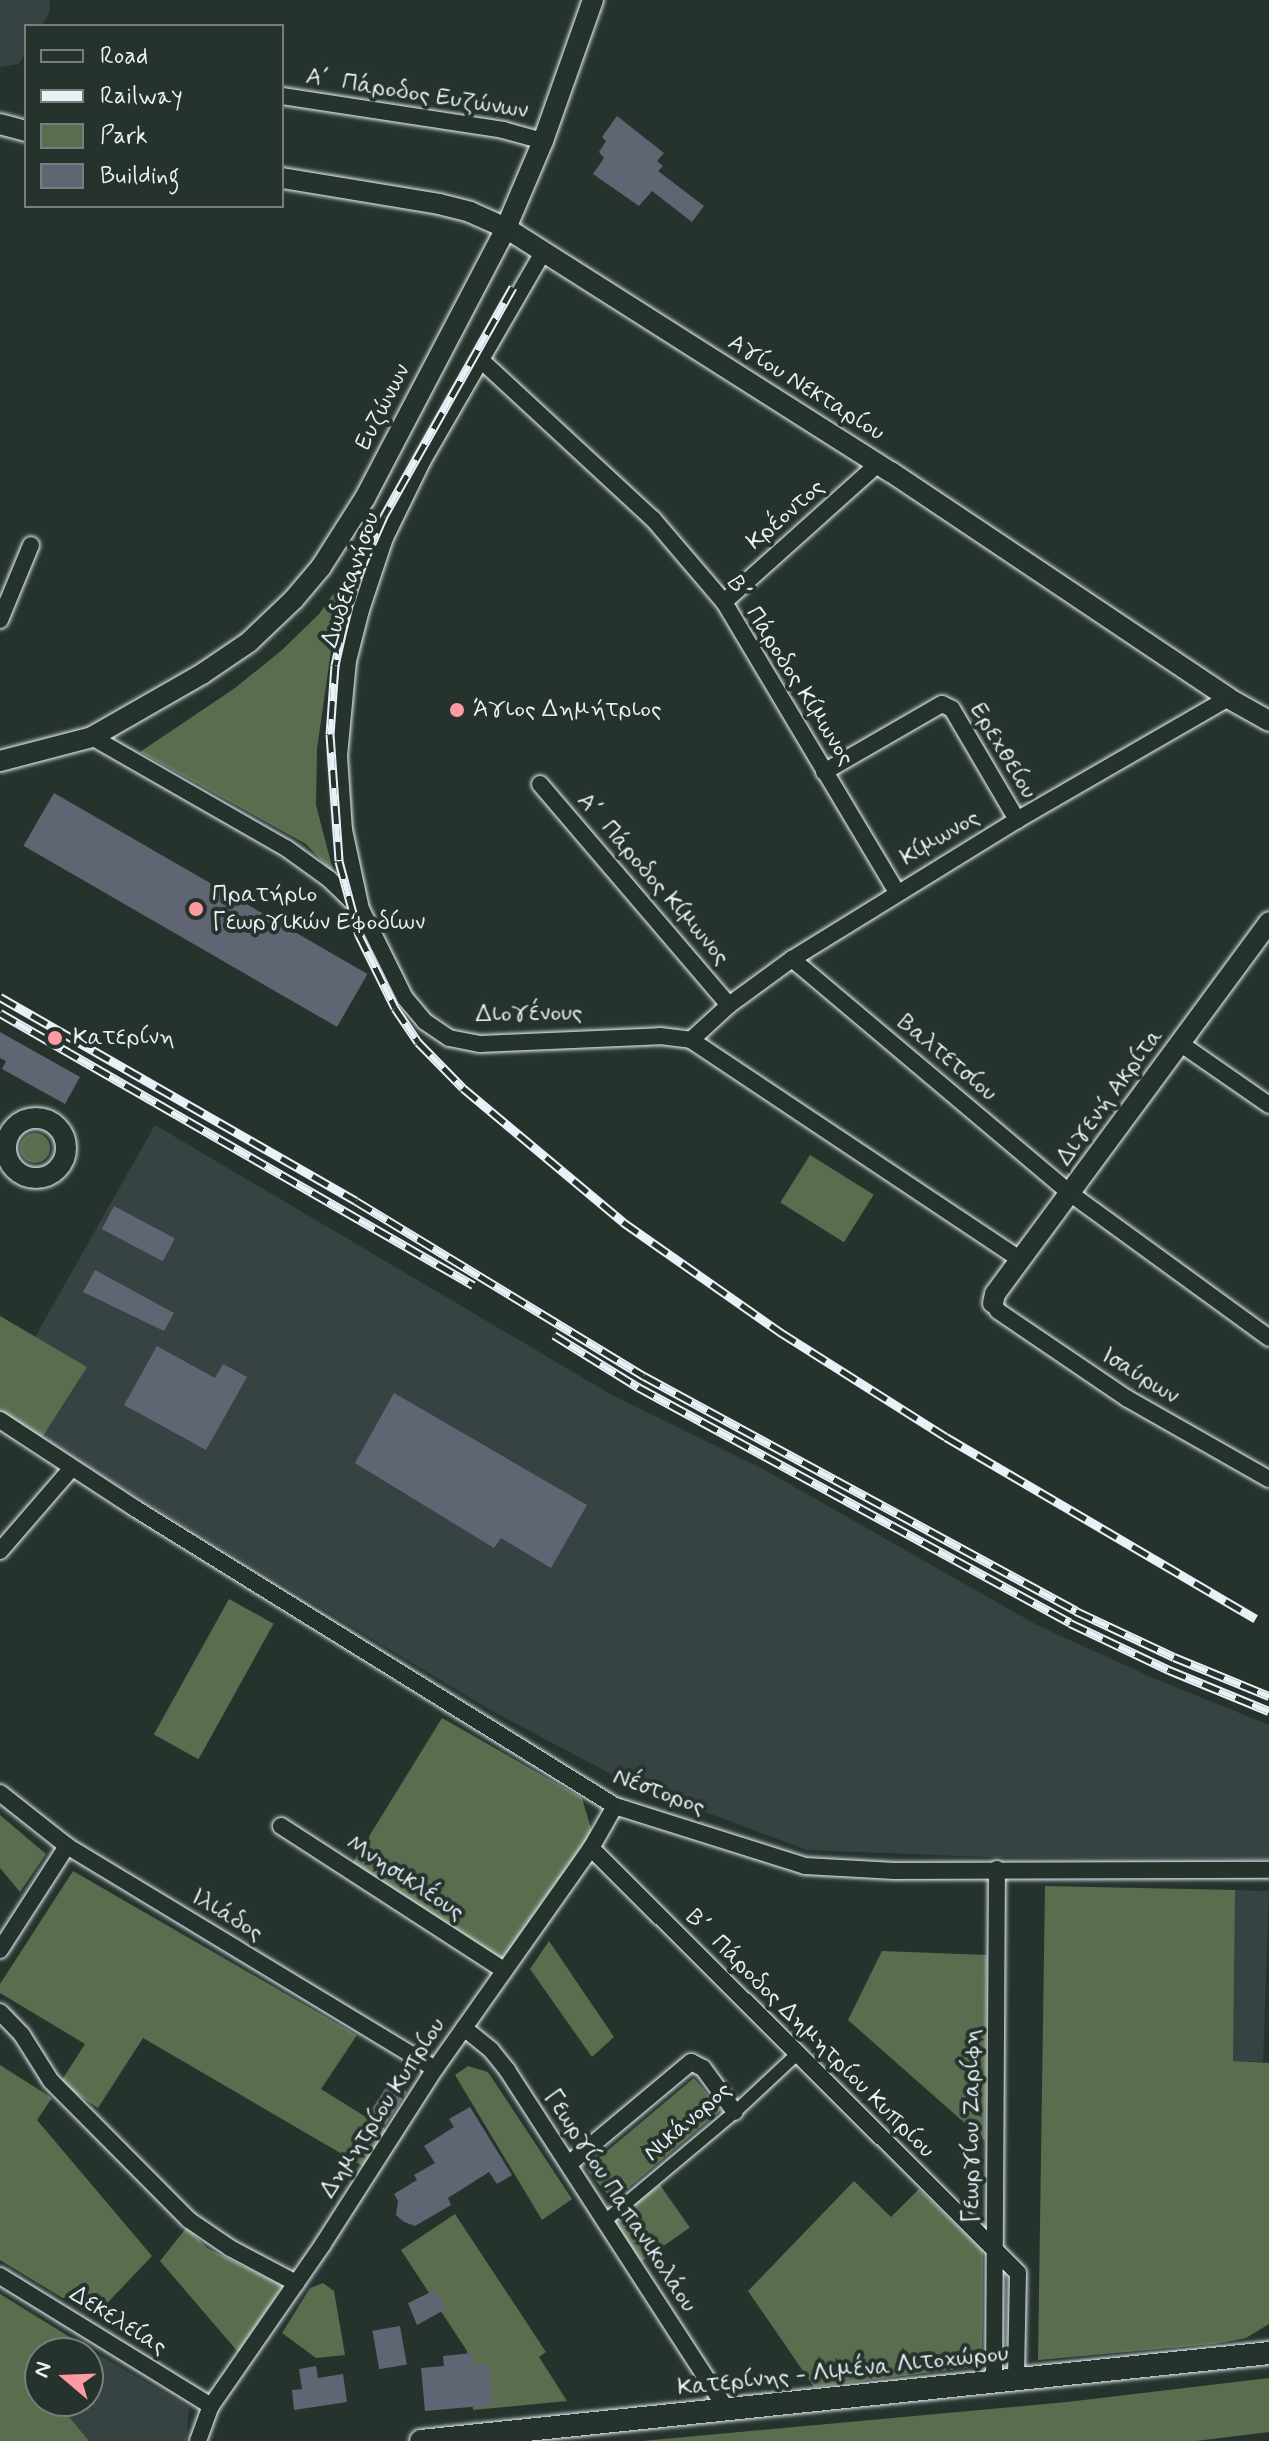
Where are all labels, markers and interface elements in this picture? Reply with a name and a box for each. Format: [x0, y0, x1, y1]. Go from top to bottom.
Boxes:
legend [24, 24, 284, 208]
text: Road [100, 41, 148, 72]
street label: Α΄ Πάροδος Ευζώνων [304, 62, 530, 126]
text: Railway [100, 81, 183, 112]
text: Park [100, 121, 148, 152]
text: Building [100, 161, 180, 192]
street label: Αγίου Νεκταρίου [722, 328, 890, 448]
street label: Ευζώνων [349, 359, 417, 455]
street label: Κρέοντος [741, 473, 831, 557]
street label: Δωδεκανήσου [316, 509, 386, 651]
street label: Β΄ Πάροδος Κίμωνος [720, 571, 860, 771]
place label: Άγιος Δημήτριος [473, 696, 662, 724]
street label: Ερεχθείου [963, 698, 1043, 804]
marker: Άγιος Δημήτριος [448, 701, 466, 719]
street label: Α΄ Πάροδος Κίμωνος [570, 787, 736, 971]
street label: Κίμωνος [895, 803, 985, 873]
place label: Πρατήριο Γεωργικών Εφοδίων [212, 881, 425, 937]
marker: Πρατήριο Γεωργικών Εφοδίων [187, 900, 205, 918]
street label: Διογένους [475, 999, 583, 1029]
street label: Βαλτετσίου [891, 1008, 1003, 1108]
street label: Διγενή Ακρίτα [1050, 1023, 1170, 1171]
place label: Κατερίνη [73, 1024, 175, 1052]
marker: Κατερίνη [44, 1027, 66, 1049]
street label: Ισαύρων [1096, 1341, 1184, 1411]
street label: Νέστορος [609, 1762, 709, 1822]
street label: Μνησικλέους [340, 1829, 470, 1927]
street label: Ιλιάδος [186, 1882, 268, 1948]
street label: Β΄ Πάροδος Δημητρίου Κυπρίου [680, 1904, 940, 2164]
street label: Δημητρίου Κυπρίου [314, 2012, 452, 2204]
street label: Γεωργίου Ζαρίφη [958, 2029, 986, 2223]
street label: Νικάνορος [638, 2076, 738, 2168]
street label: Γεωργίου Παπανικολάου [537, 2084, 703, 2318]
street label: Δεκελείας [64, 2280, 172, 2362]
north arrow [24, 2337, 104, 2417]
street label: Κατερίνης - Λιμένα Λιτοχώρου [676, 2339, 1010, 2403]
text: N [28, 2358, 59, 2381]

